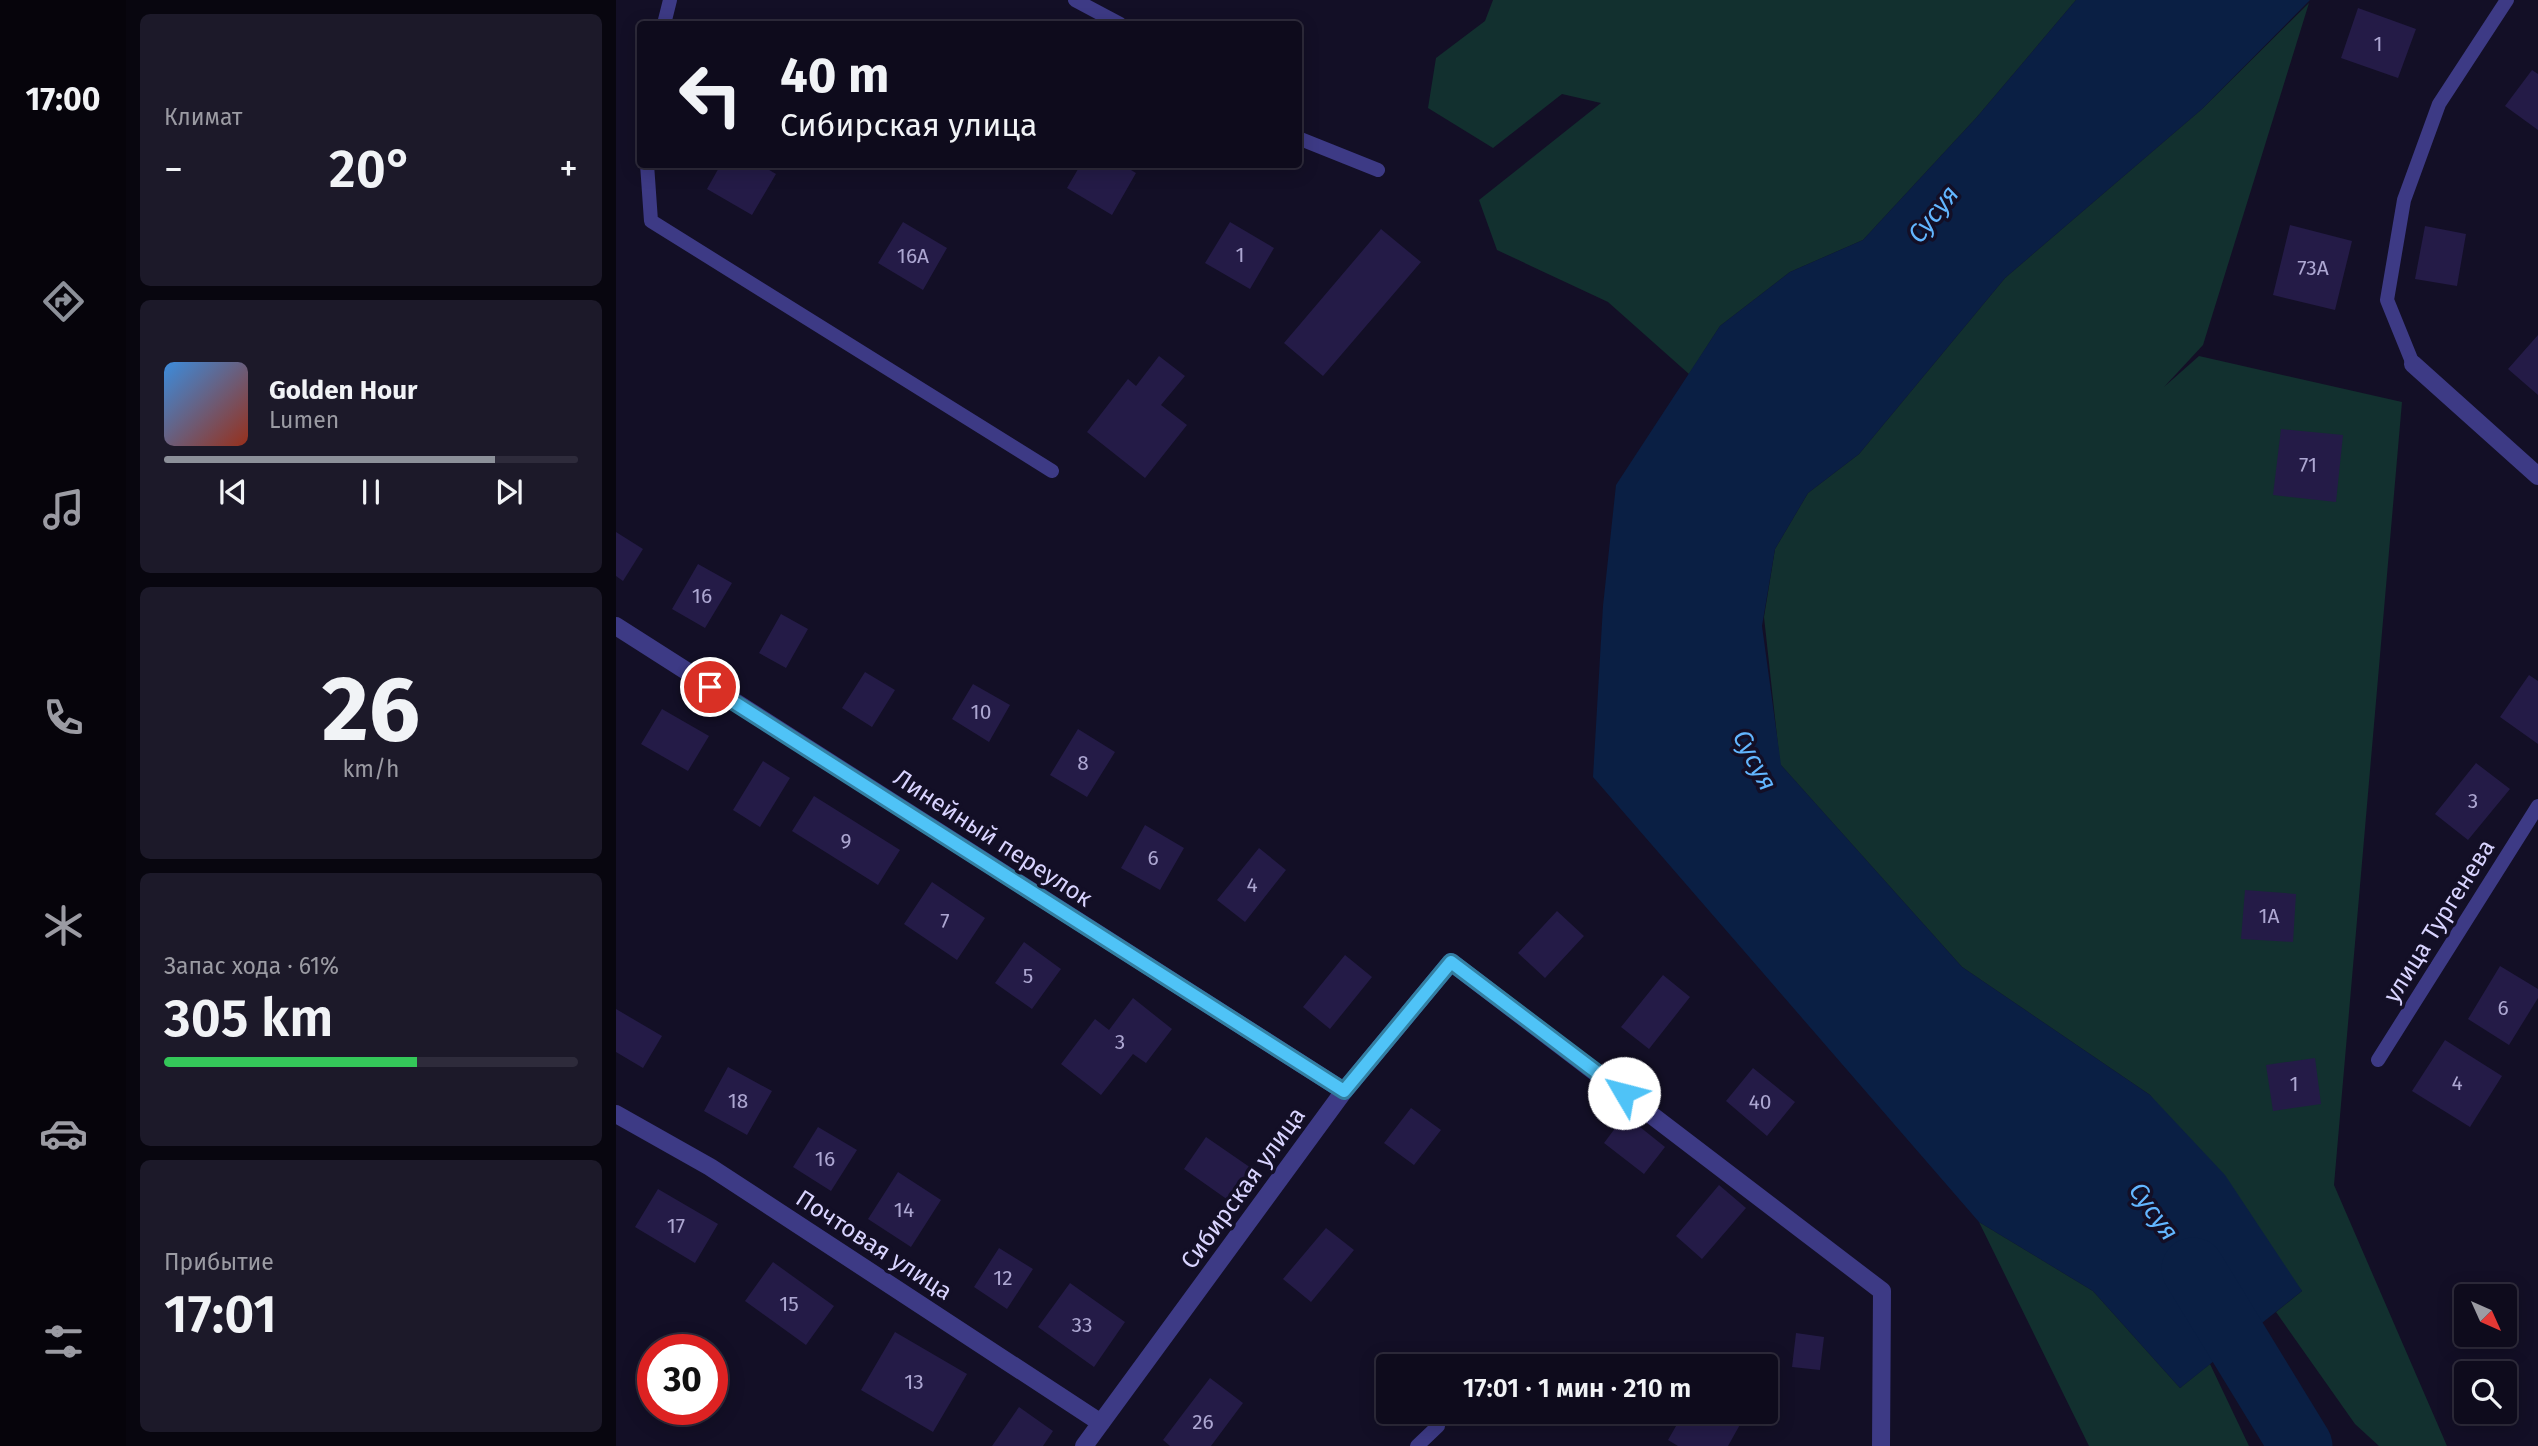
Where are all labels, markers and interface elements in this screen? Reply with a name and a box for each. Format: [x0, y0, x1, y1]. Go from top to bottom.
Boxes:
house number: 1 [2373, 31, 2383, 57]
text: 40 m [780, 46, 889, 105]
icon: left [665, 49, 756, 140]
text: 17:00 [26, 80, 100, 118]
text: Климат [164, 103, 242, 131]
text: Сибирская улица [780, 106, 1037, 144]
text: 20° [329, 138, 413, 201]
text: − [164, 146, 183, 192]
text: + [559, 146, 578, 192]
water label: Сусуя [1901, 179, 1965, 249]
house number: 1 [1235, 242, 1245, 268]
house number: 16А [897, 243, 929, 269]
house number: 73А [2297, 255, 2329, 281]
icon: directions [39, 277, 88, 326]
text: Golden Hour [269, 375, 417, 406]
text: Lumen [269, 406, 339, 434]
house number: 71 [2299, 452, 2317, 478]
icon: previous [214, 473, 252, 511]
icon: pause [352, 473, 390, 511]
icon: next [490, 473, 528, 511]
icon: music [39, 485, 88, 534]
house number: 16 [692, 583, 712, 609]
text: 26 [322, 655, 420, 764]
pin [680, 657, 740, 717]
icon: arrive [691, 668, 729, 706]
icon: phone [39, 693, 88, 742]
house number: 10 [971, 699, 991, 725]
water label: Сусуя [1726, 724, 1783, 796]
house number: 8 [1077, 750, 1089, 776]
text: km/h [343, 755, 399, 783]
street label: Линейный переулок [889, 763, 1098, 913]
house number: 3 [2468, 788, 2478, 814]
house number: 9 [840, 828, 852, 854]
street label: улица Тургенева [2378, 834, 2500, 1008]
house number: 6 [1147, 845, 1159, 871]
house number: 4 [1246, 872, 1258, 898]
icon: climate [39, 901, 88, 950]
house number: 1А [2258, 903, 2280, 929]
house number: 7 [940, 908, 950, 934]
text: Запас хода · 61% [164, 952, 339, 980]
house number: 5 [1023, 963, 1033, 989]
text: 305 km [164, 987, 333, 1050]
house number: 6 [2497, 995, 2509, 1021]
house number: 3 [1115, 1029, 1125, 1055]
position arrow [1587, 1056, 1661, 1130]
house number: 4 [2451, 1070, 2463, 1096]
house number: 1 [2289, 1071, 2299, 1097]
house number: 18 [728, 1088, 748, 1114]
house number: 40 [1749, 1089, 1771, 1115]
street label: Сибирская улица [1175, 1102, 1311, 1274]
icon: car [39, 1109, 88, 1158]
house number: 16 [815, 1146, 835, 1172]
water label: Сусуя [2122, 1176, 2185, 1247]
street label: Почтовая улица [791, 1184, 957, 1306]
house number: 14 [894, 1197, 914, 1223]
house number: 17 [667, 1213, 685, 1239]
text: Прибытие [164, 1248, 274, 1276]
house number: 12 [993, 1265, 1013, 1291]
text: 17:01 [164, 1283, 277, 1346]
north arrow [2454, 1284, 2516, 1348]
map controls [2454, 1284, 2517, 1424]
house number: 15 [779, 1291, 799, 1317]
house number: 33 [1072, 1312, 1092, 1338]
icon: filters [39, 1317, 88, 1366]
speed limit sign: 30 [637, 1334, 728, 1425]
button: search [2454, 1361, 2517, 1424]
house number: 13 [904, 1369, 924, 1395]
text: 17:01 · 1 мин · 210 m [1463, 1373, 1691, 1404]
house number: 26 [1192, 1409, 1214, 1435]

